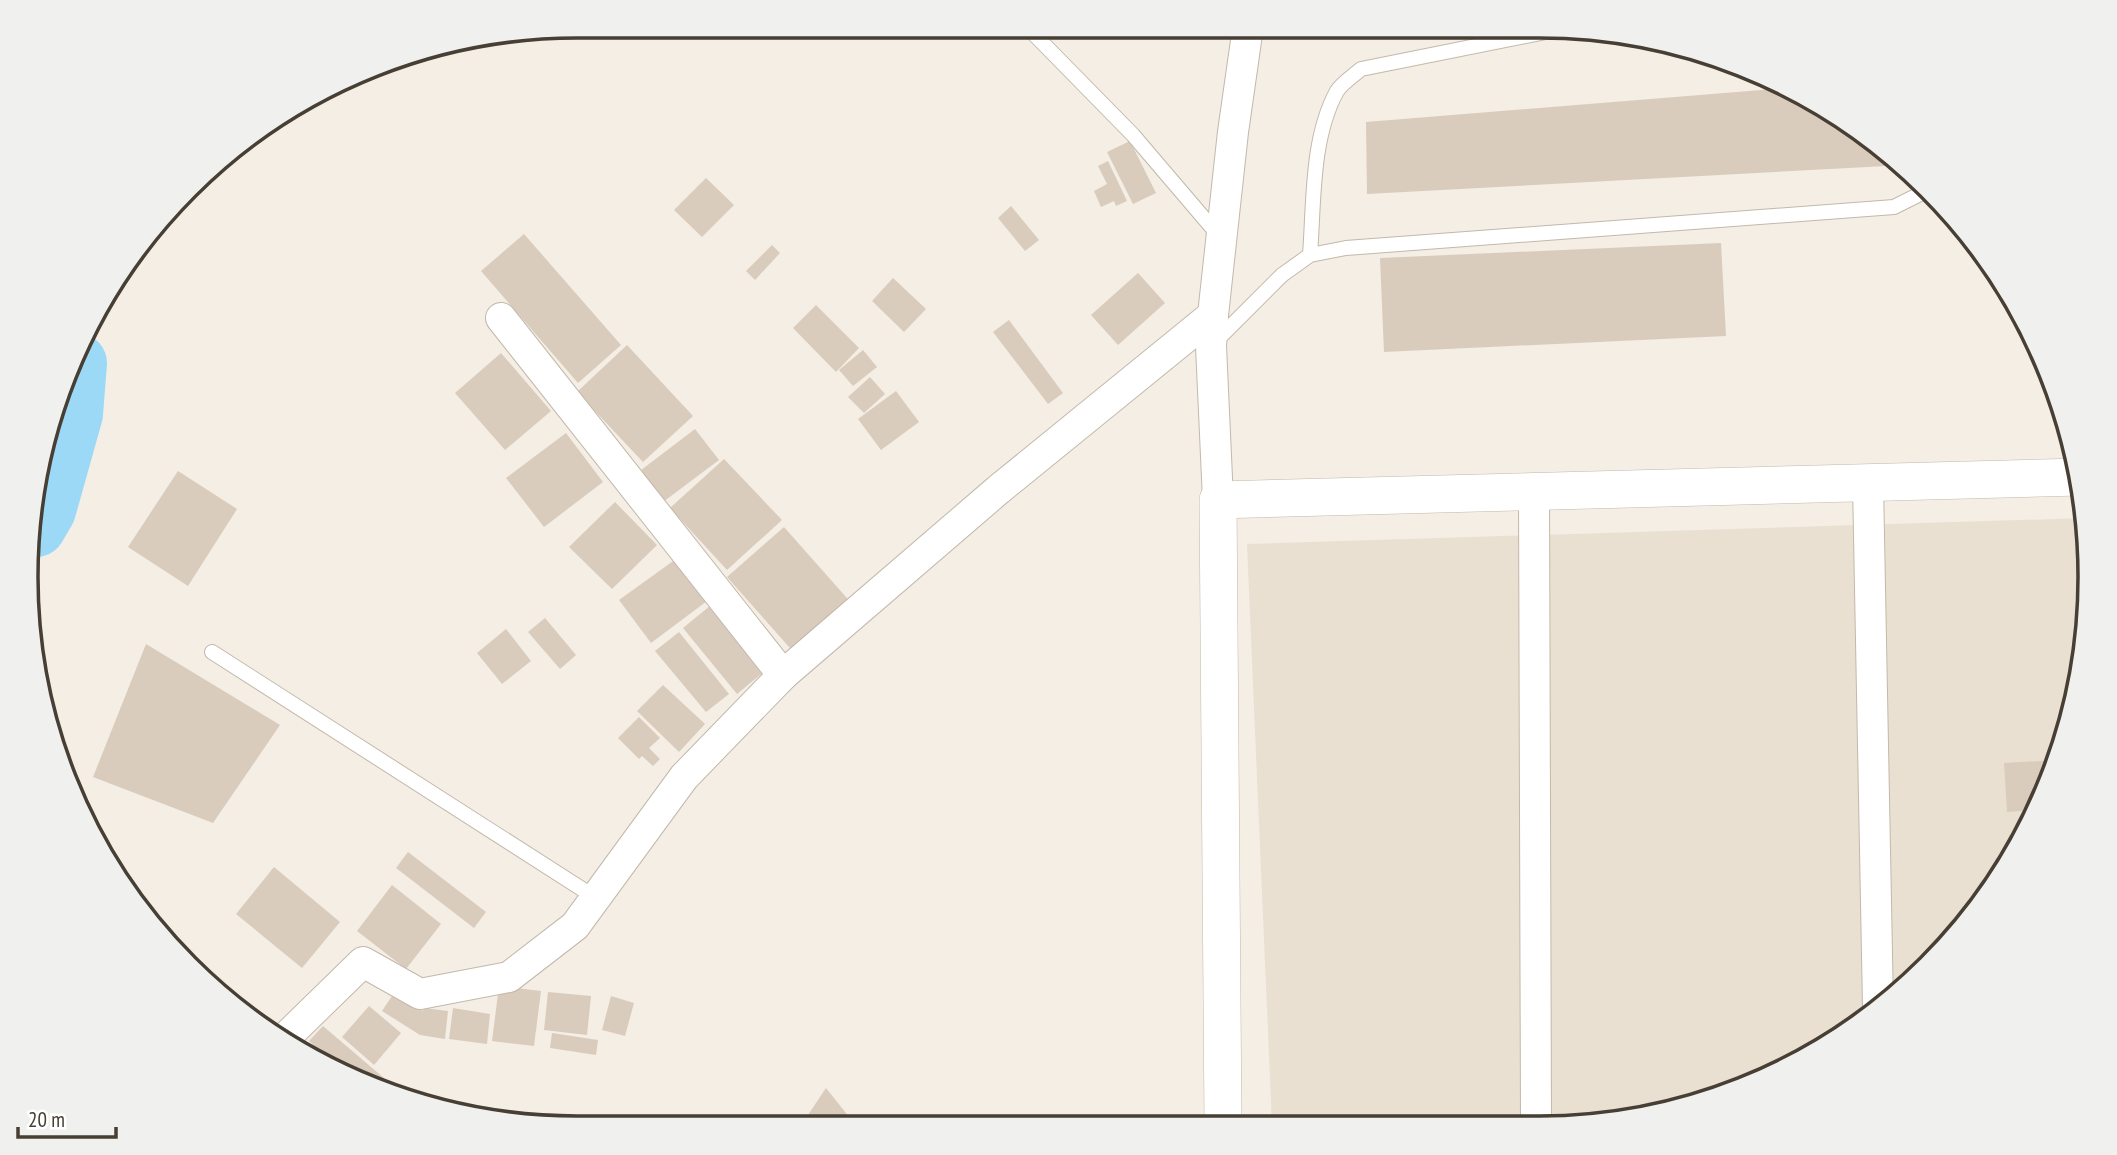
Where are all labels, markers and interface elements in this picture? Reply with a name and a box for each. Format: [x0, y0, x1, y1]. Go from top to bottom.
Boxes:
scale bar [18, 1096, 116, 1140]
text: 20 m [28, 1106, 65, 1133]

